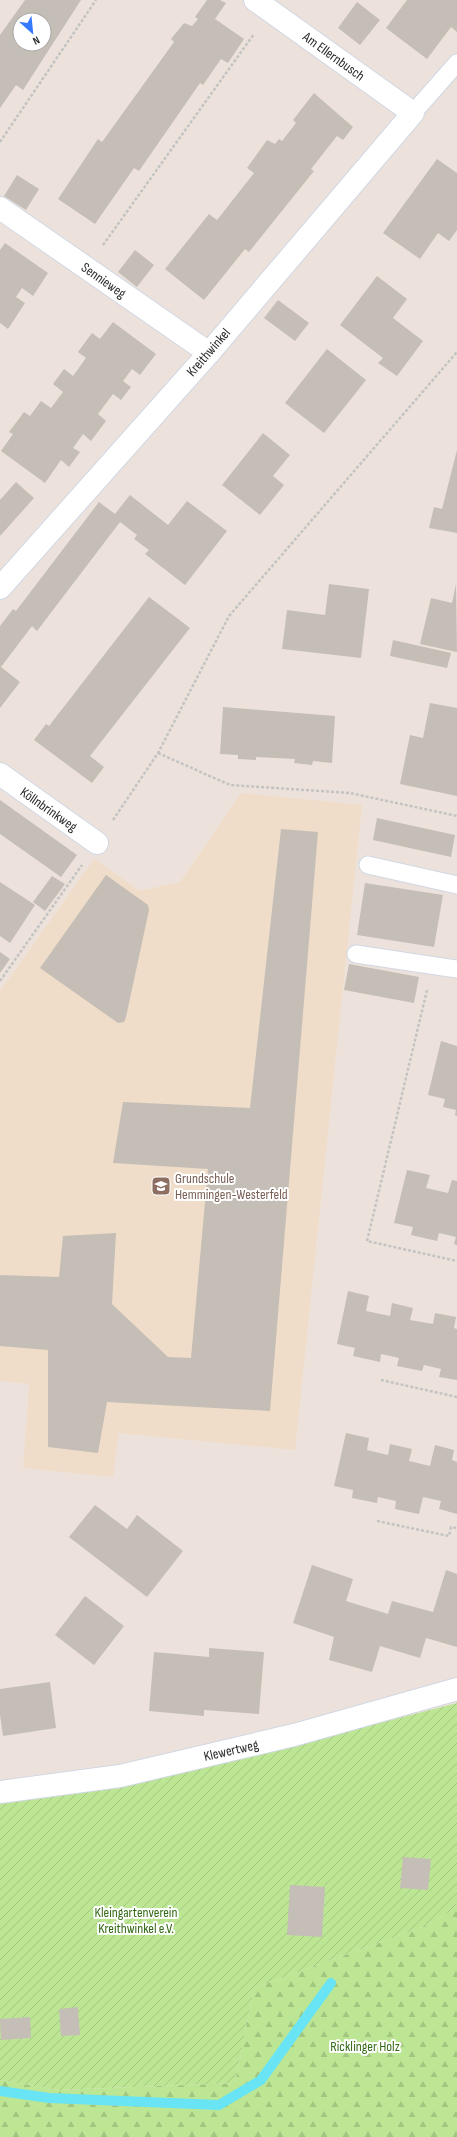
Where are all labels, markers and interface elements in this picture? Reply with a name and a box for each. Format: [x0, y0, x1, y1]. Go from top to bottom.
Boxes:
north arrow [12, 12, 52, 52]
street label: Am Ellernbusch [299, 28, 368, 85]
text: N [31, 33, 42, 48]
street label: Sennieweg [78, 259, 130, 302]
street label: Kreithwinkel [183, 325, 234, 380]
street label: Köllnbrinkweg [17, 784, 81, 836]
place label: Grundschule Hemmingen-Westerfeld [175, 1170, 288, 1203]
school or university icon: Grundschule Hemmingen-Westerfeld [150, 1175, 172, 1197]
street label: Klewertweg [202, 1736, 260, 1765]
park label: Kleingartenverein Kreithwinkel e.V. [95, 1904, 177, 1937]
park label: Ricklinger Holz [330, 2038, 400, 2055]

